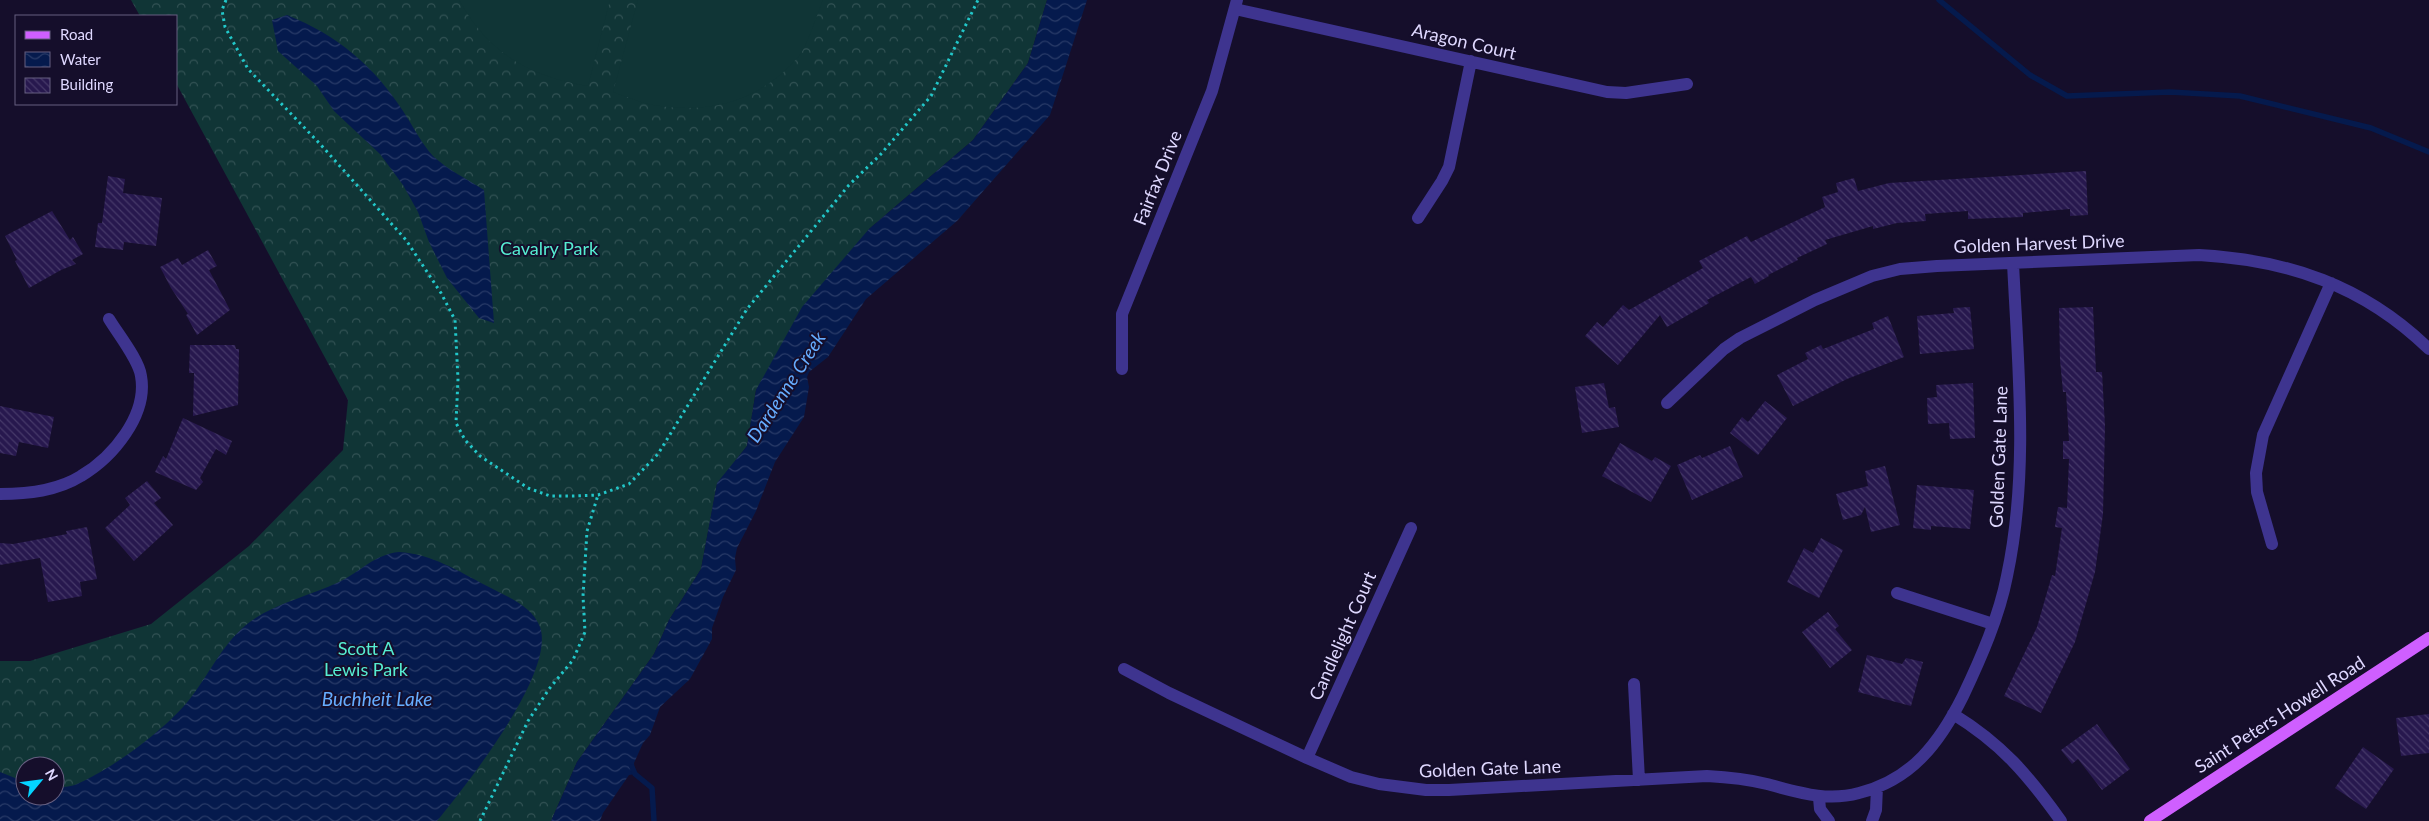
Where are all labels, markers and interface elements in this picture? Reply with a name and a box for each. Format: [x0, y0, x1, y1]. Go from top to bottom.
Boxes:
legend [15, 15, 178, 105]
street label: Aragon Court [1410, 18, 1519, 64]
text: Road [60, 25, 93, 43]
text: Water [60, 50, 101, 68]
text: Building [60, 75, 113, 93]
street label: Fairfax Drive [1128, 127, 1186, 228]
street label: Golden Harvest Drive [1953, 229, 2125, 257]
park label: Cavalry Park [500, 237, 599, 259]
water label: Dardenne Creek [741, 326, 830, 446]
street label: Golden Gate Lane [1985, 386, 2011, 528]
street label: Candlelight Court [1304, 567, 1381, 703]
park label: Scott A Lewis Park [324, 637, 409, 680]
street label: Saint Peters Howell Road [2190, 651, 2369, 777]
water label: Buchheit Lake [322, 687, 432, 710]
street label: Golden Gate Lane [1419, 755, 1561, 781]
north arrow [15, 756, 65, 806]
text: N [42, 766, 62, 783]

